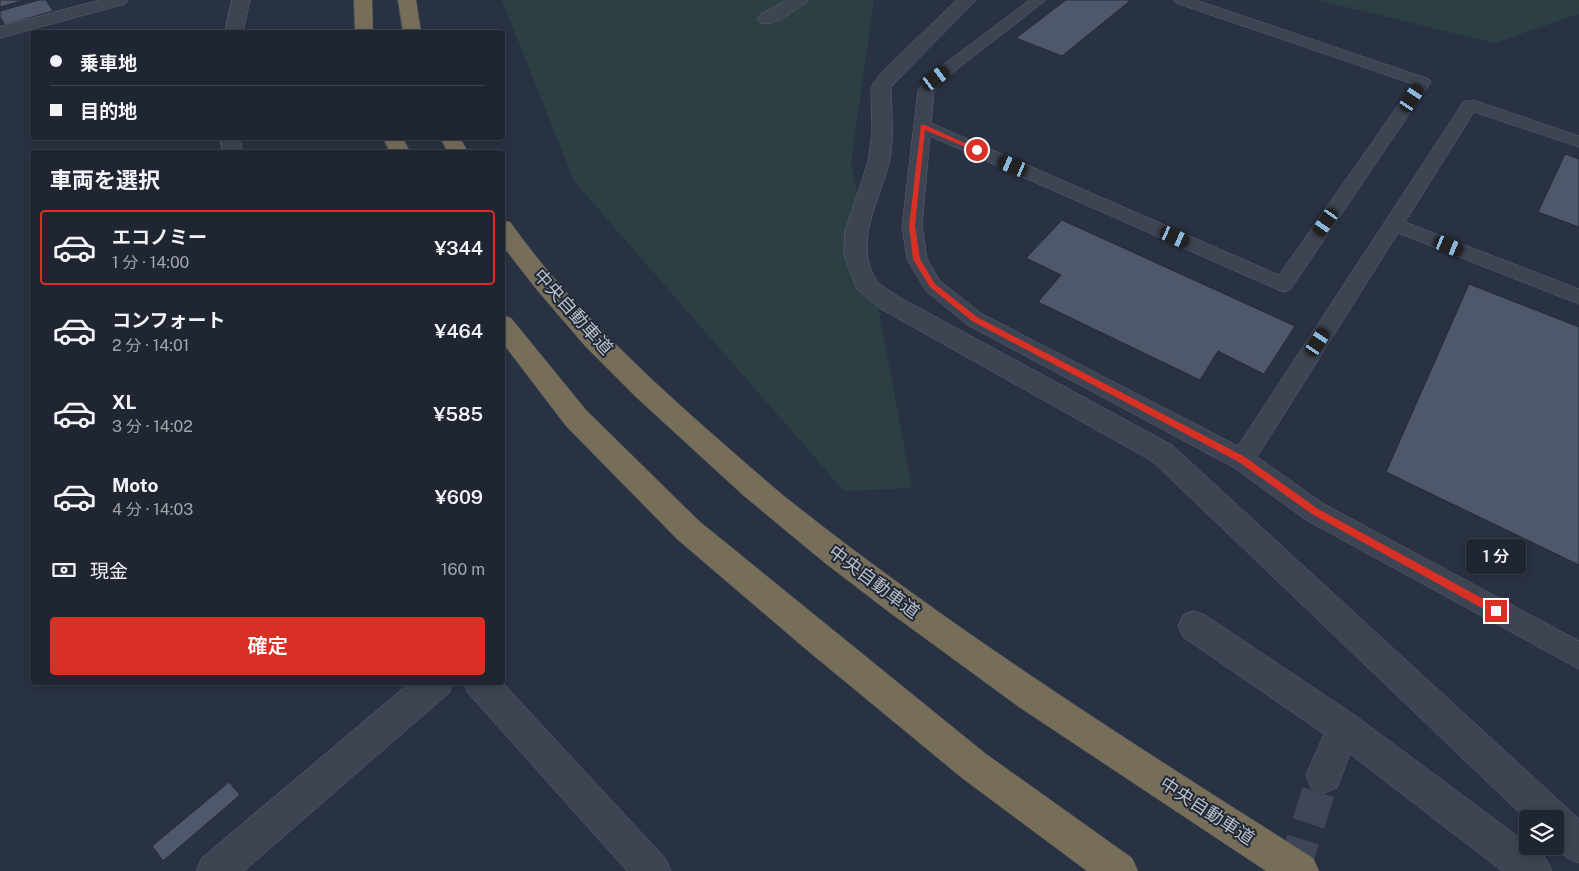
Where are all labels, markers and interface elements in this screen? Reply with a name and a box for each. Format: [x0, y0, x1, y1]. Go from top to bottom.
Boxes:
text: 乗車地 [80, 52, 137, 74]
car [919, 63, 952, 93]
car [1397, 81, 1426, 115]
text: 目的地 [80, 100, 137, 122]
route start [966, 139, 988, 161]
car [996, 153, 1029, 179]
text: 車両を選択 [50, 167, 160, 193]
car [1311, 205, 1340, 239]
car [1158, 224, 1191, 250]
icon: car [52, 225, 97, 270]
text: エコノミー [112, 226, 207, 248]
car [1432, 233, 1465, 259]
text: ¥344 [434, 237, 483, 259]
text: 1 分 · 14:00 [112, 253, 189, 272]
street label: 中央自動車道 [529, 265, 617, 359]
icon: car [52, 308, 97, 353]
text: コンフォート [112, 309, 225, 331]
text: ¥464 [434, 320, 483, 342]
car [1303, 325, 1332, 359]
text: 2 分 · 14:01 [112, 336, 189, 355]
icon: car [52, 391, 97, 436]
text: XL [112, 391, 137, 413]
text: ¥585 [433, 403, 483, 425]
text: 3 分 · 14:02 [112, 417, 193, 436]
icon: car [52, 474, 97, 519]
text: Moto [112, 474, 158, 496]
text: ¥609 [435, 486, 483, 508]
text: 4 分 · 14:03 [112, 500, 193, 519]
callout: 1 分 [1466, 538, 1526, 574]
street label: 中央自動車道 [825, 541, 924, 622]
text: 1 分 [1483, 547, 1509, 566]
icon: cash [50, 556, 78, 584]
text: 現金 [90, 560, 128, 582]
text: 160 m [441, 560, 485, 579]
route end [1485, 600, 1507, 622]
button: 確定 [50, 617, 485, 675]
street label: 中央自動車道 [1156, 772, 1258, 849]
map controls [1519, 810, 1564, 855]
button: layers [1519, 810, 1564, 855]

